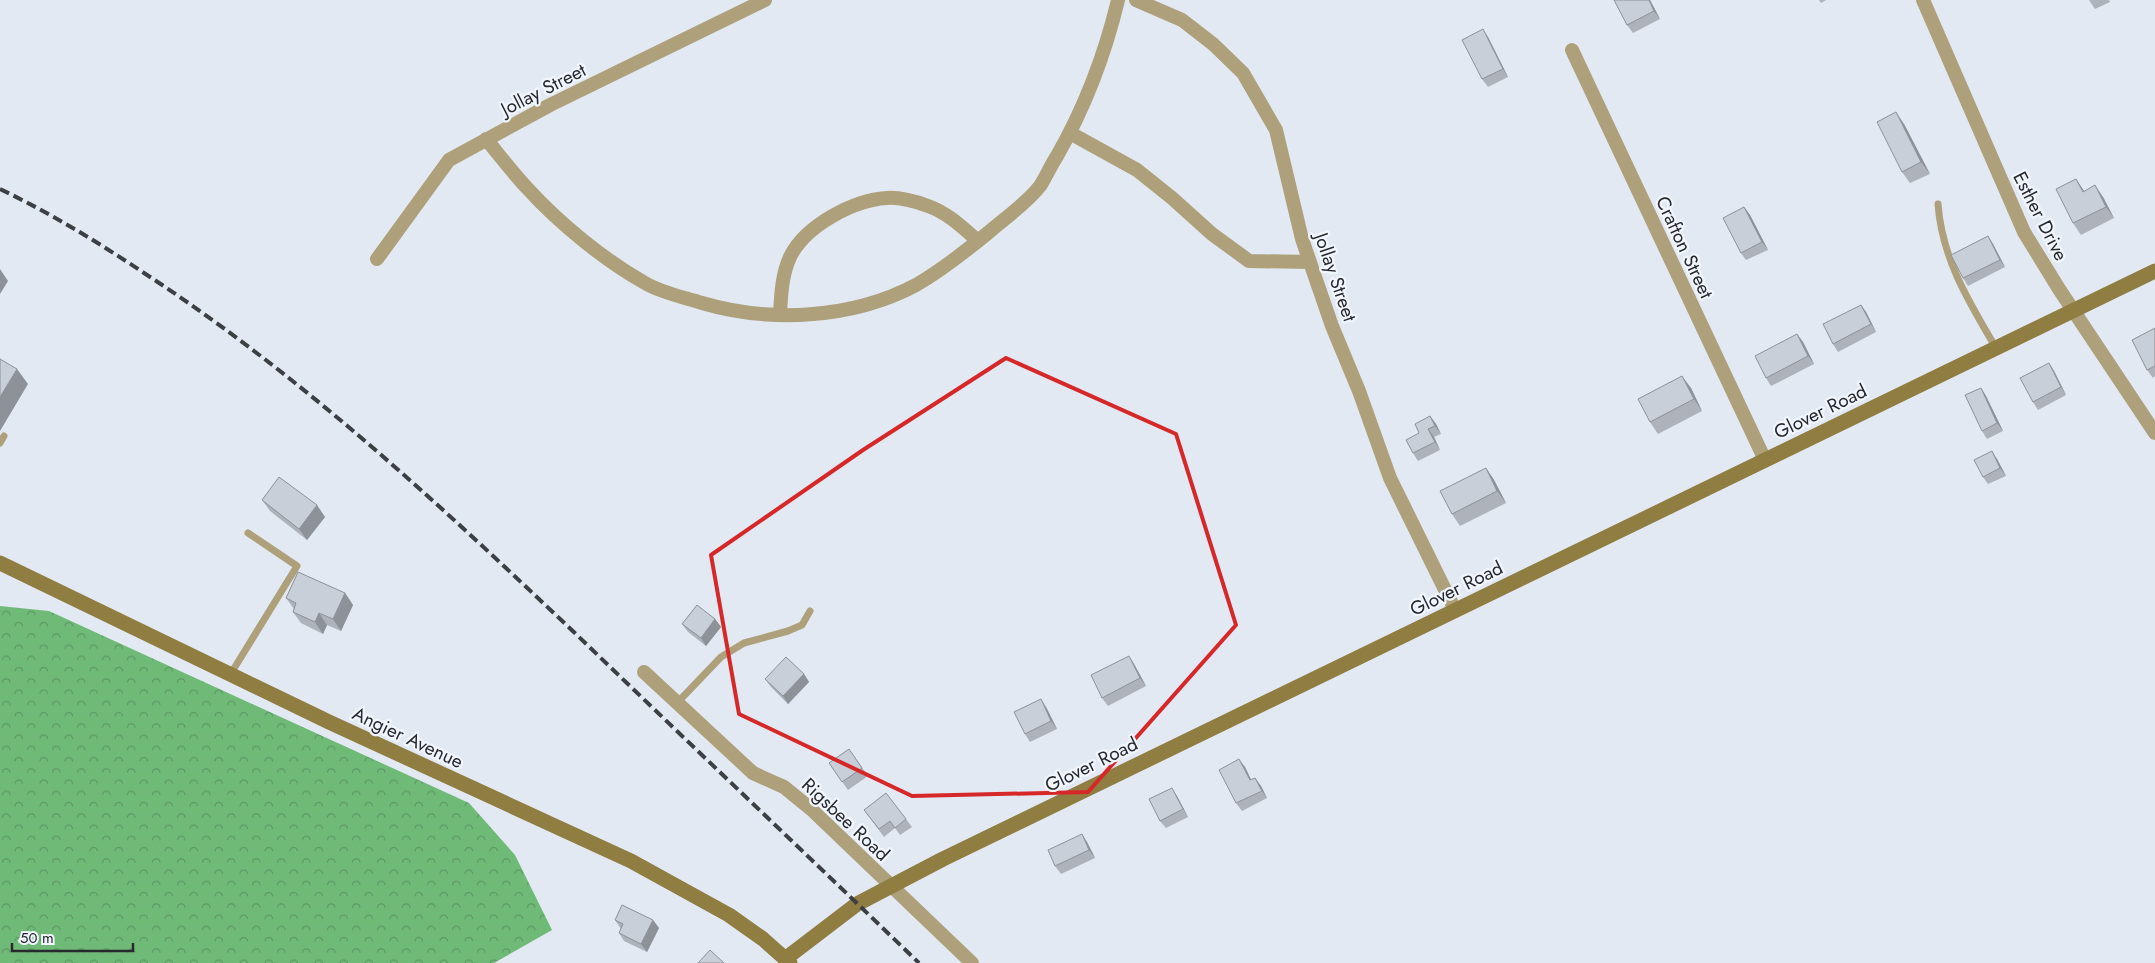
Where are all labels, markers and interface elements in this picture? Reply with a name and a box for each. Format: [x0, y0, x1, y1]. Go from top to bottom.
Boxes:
street label: Jollay Street [493, 56, 591, 124]
street label: Esther Drive [2007, 167, 2075, 266]
street label: Crafton Street [1649, 192, 1720, 303]
street label: Jollay Street [1307, 226, 1363, 326]
street label: Glover Road [1769, 377, 1871, 446]
street label: Glover Road [1405, 554, 1507, 623]
street label: Angier Avenue [348, 700, 468, 775]
street label: Glover Road [1040, 730, 1142, 799]
street label: Rigsbee Road [796, 772, 896, 867]
scale bar [12, 920, 134, 952]
text: 50 m [20, 927, 54, 949]

